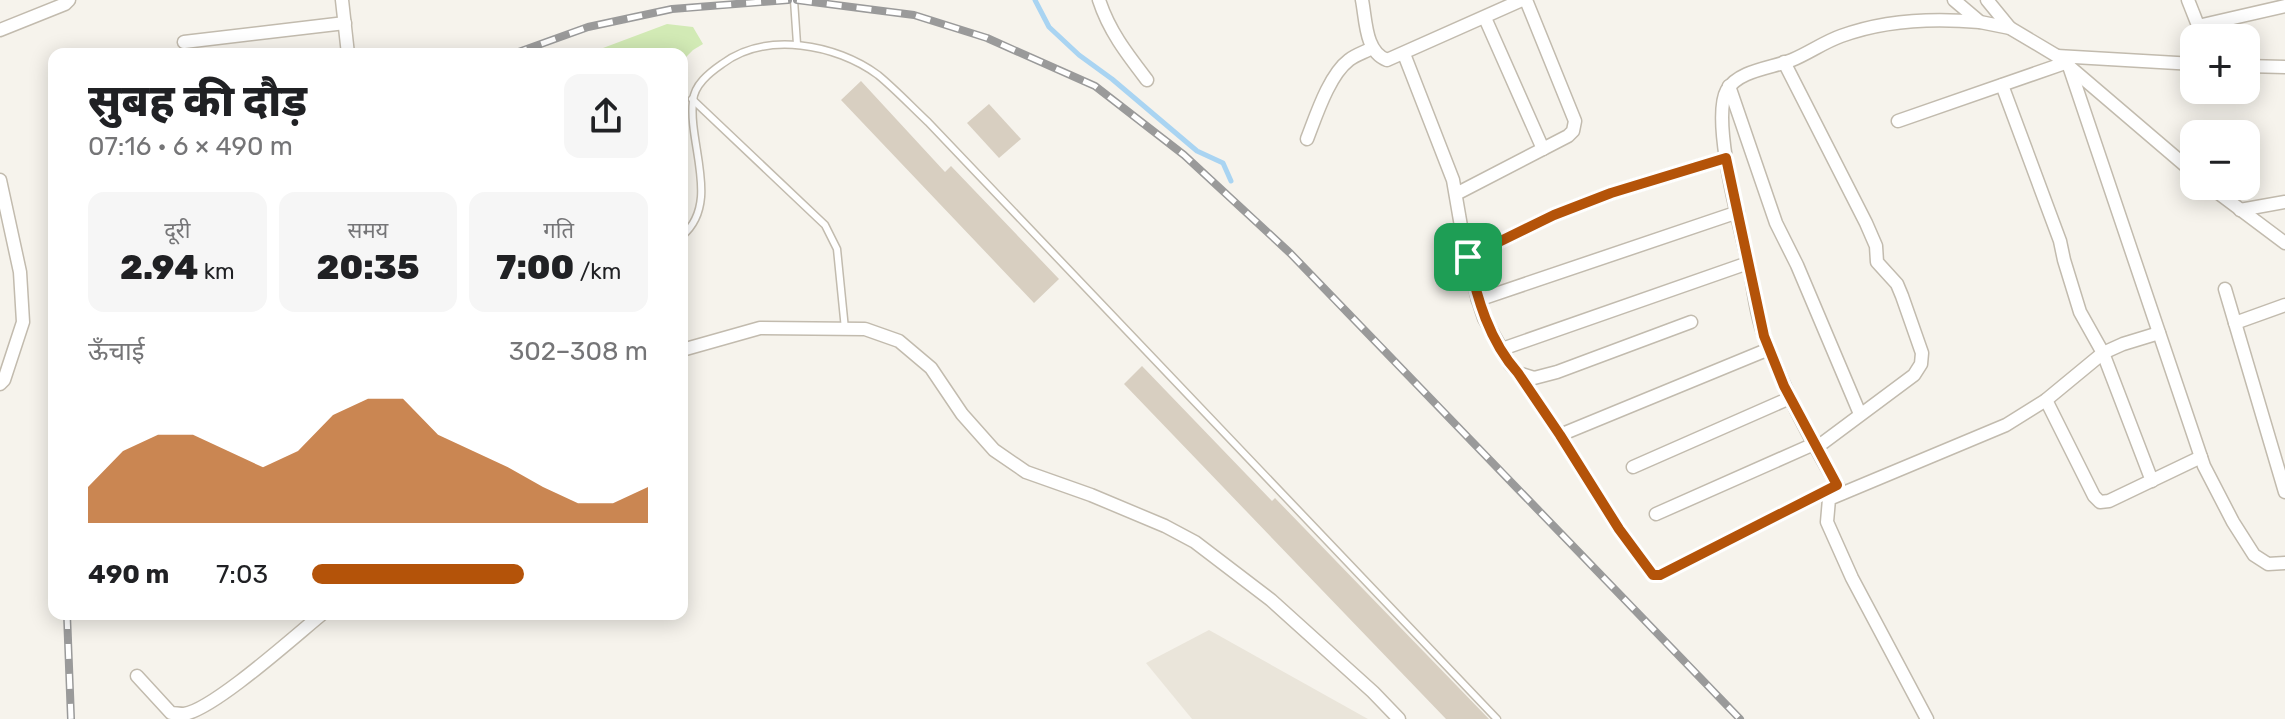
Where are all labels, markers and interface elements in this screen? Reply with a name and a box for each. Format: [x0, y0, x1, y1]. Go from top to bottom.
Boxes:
map controls [2180, 24, 2260, 200]
button: + [2180, 24, 2260, 104]
button: share [564, 74, 648, 158]
text: सुबह की दौड़ [88, 75, 307, 127]
button: − [2180, 120, 2260, 200]
text: 07:16 · 6 × 490 m [88, 131, 293, 162]
text: दूरी [164, 217, 191, 244]
text: समय [348, 217, 388, 244]
text: गति [543, 217, 574, 244]
pin [1434, 223, 1502, 291]
icon: arrive [1446, 235, 1490, 279]
text: 2.94 [120, 247, 198, 288]
text: 20:35 [316, 247, 420, 288]
text: 7:00 [496, 247, 574, 288]
text: km [198, 258, 235, 285]
text: /km [574, 258, 621, 285]
text: ऊँचाई [88, 336, 144, 367]
text: 302–308 m [509, 336, 648, 367]
text: 490 m [88, 559, 169, 590]
text: 7:03 [216, 559, 268, 590]

